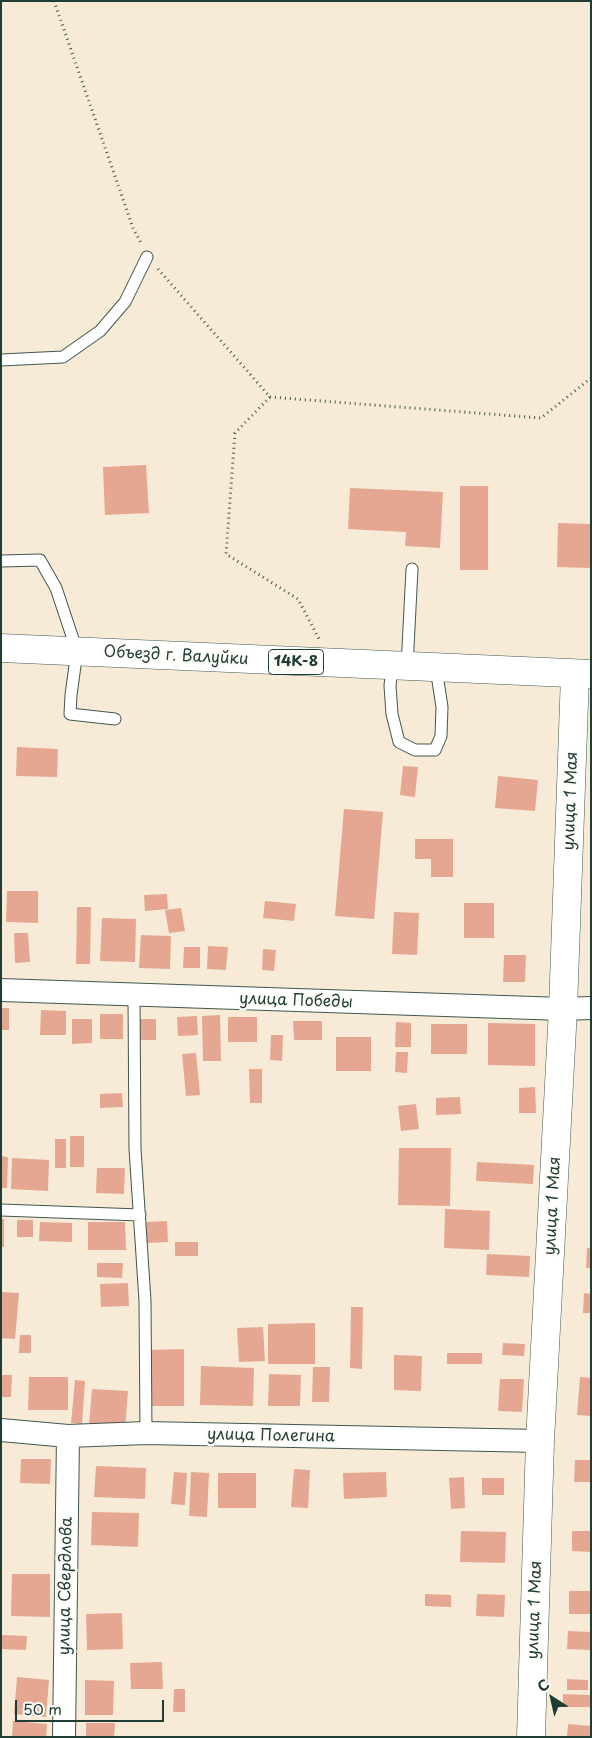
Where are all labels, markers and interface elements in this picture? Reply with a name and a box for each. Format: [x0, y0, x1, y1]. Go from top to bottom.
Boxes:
street label: Объезд г. Валуйки [103, 643, 249, 669]
road number: 14К-8 [268, 650, 324, 674]
street label: улица 1 Мая [560, 751, 582, 851]
street label: улица Победы [239, 989, 353, 1013]
street label: улица 1 Мая [541, 1156, 565, 1256]
street label: улица Полегина [207, 1425, 335, 1447]
street label: улица Свердлова [55, 1517, 77, 1655]
street label: улица 1 Мая [524, 1560, 546, 1660]
north arrow [527, 1673, 577, 1723]
text: С [533, 1674, 553, 1697]
scale bar [18, 1690, 166, 1722]
text: 50 m [23, 1697, 62, 1720]

